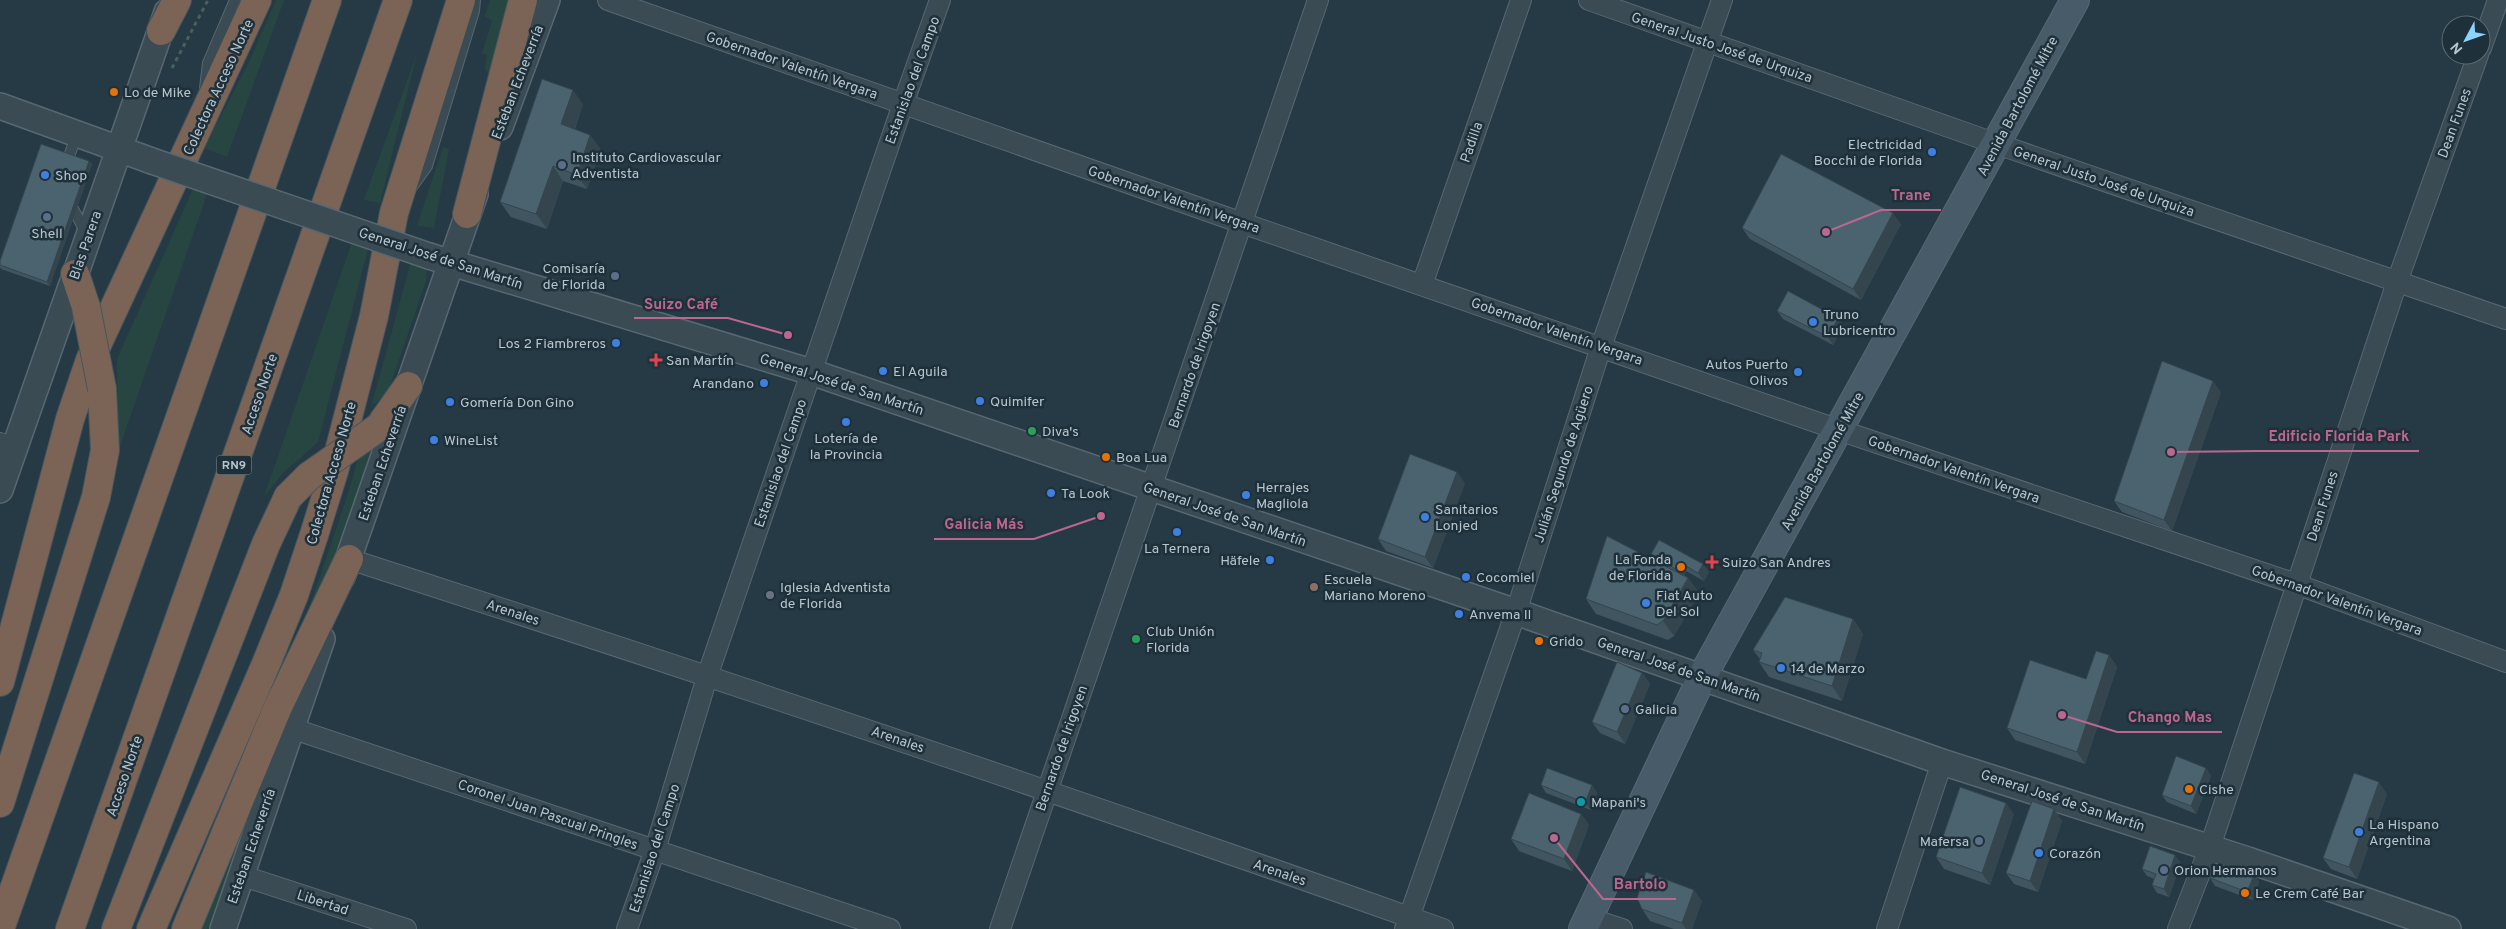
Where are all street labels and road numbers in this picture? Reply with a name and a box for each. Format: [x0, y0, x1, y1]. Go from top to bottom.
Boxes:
street label: General Justo José de Urquiza [1629, 9, 1814, 87]
street label: Estanislao del Campo [882, 14, 944, 147]
street label: Colectora Acceso Norte [180, 17, 258, 158]
street label: Esteban Echeverría [489, 23, 548, 142]
street label: Gobernador Valentín Vergara [703, 29, 880, 104]
street label: Avenida Bartolomé Mitre [1974, 34, 2062, 179]
street label: Dean Funes [2435, 86, 2476, 161]
street label: Padilla [1458, 120, 1487, 165]
street label: General Justo José de Urquiza [2011, 143, 2196, 221]
street label: Gobernador Valentín Vergara [1085, 163, 1262, 238]
street label: Blas Parera [67, 209, 106, 282]
street label: General José de San Martín [356, 225, 525, 294]
street label: Gobernador Valentín Vergara [1468, 295, 1645, 370]
street label: Bernardo de Irigoyen [1166, 300, 1225, 431]
street label: General José de San Martín [757, 351, 926, 420]
street label: Acceso Norte [239, 352, 282, 437]
street label: Julián Segundo de Agüero [1531, 384, 1598, 545]
street label: Avenida Bartolomé Mitre [1778, 390, 1868, 534]
street label: Estanislao del Campo [751, 397, 811, 530]
street label: Colectora Acceso Norte [304, 400, 361, 547]
street label: Esteban Echeverría [356, 404, 411, 523]
street label: Gobernador Valentín Vergara [1865, 433, 2042, 508]
road number: RN9 [216, 456, 252, 474]
street label: Dean Funes [2304, 469, 2343, 544]
street label: General José de San Martín [1141, 479, 1308, 551]
street label: Gobernador Valentín Vergara [2249, 563, 2424, 640]
street label: Arenales [484, 597, 541, 630]
street label: General José de San Martín [1595, 634, 1762, 706]
street label: Bernardo de Irigoyen [1033, 683, 1092, 814]
street label: Arenales [869, 723, 926, 757]
street label: Acceso Norte [104, 734, 147, 819]
street label: General José de San Martín [1978, 767, 2147, 836]
street label: Coronel Juan Pascual Pringles [455, 777, 640, 854]
street label: Estanislao del Campo [627, 782, 684, 915]
street label: Esteban Echeverría [225, 787, 280, 906]
street label: Arenales [1251, 856, 1308, 890]
street label: Libertad [295, 887, 351, 920]

